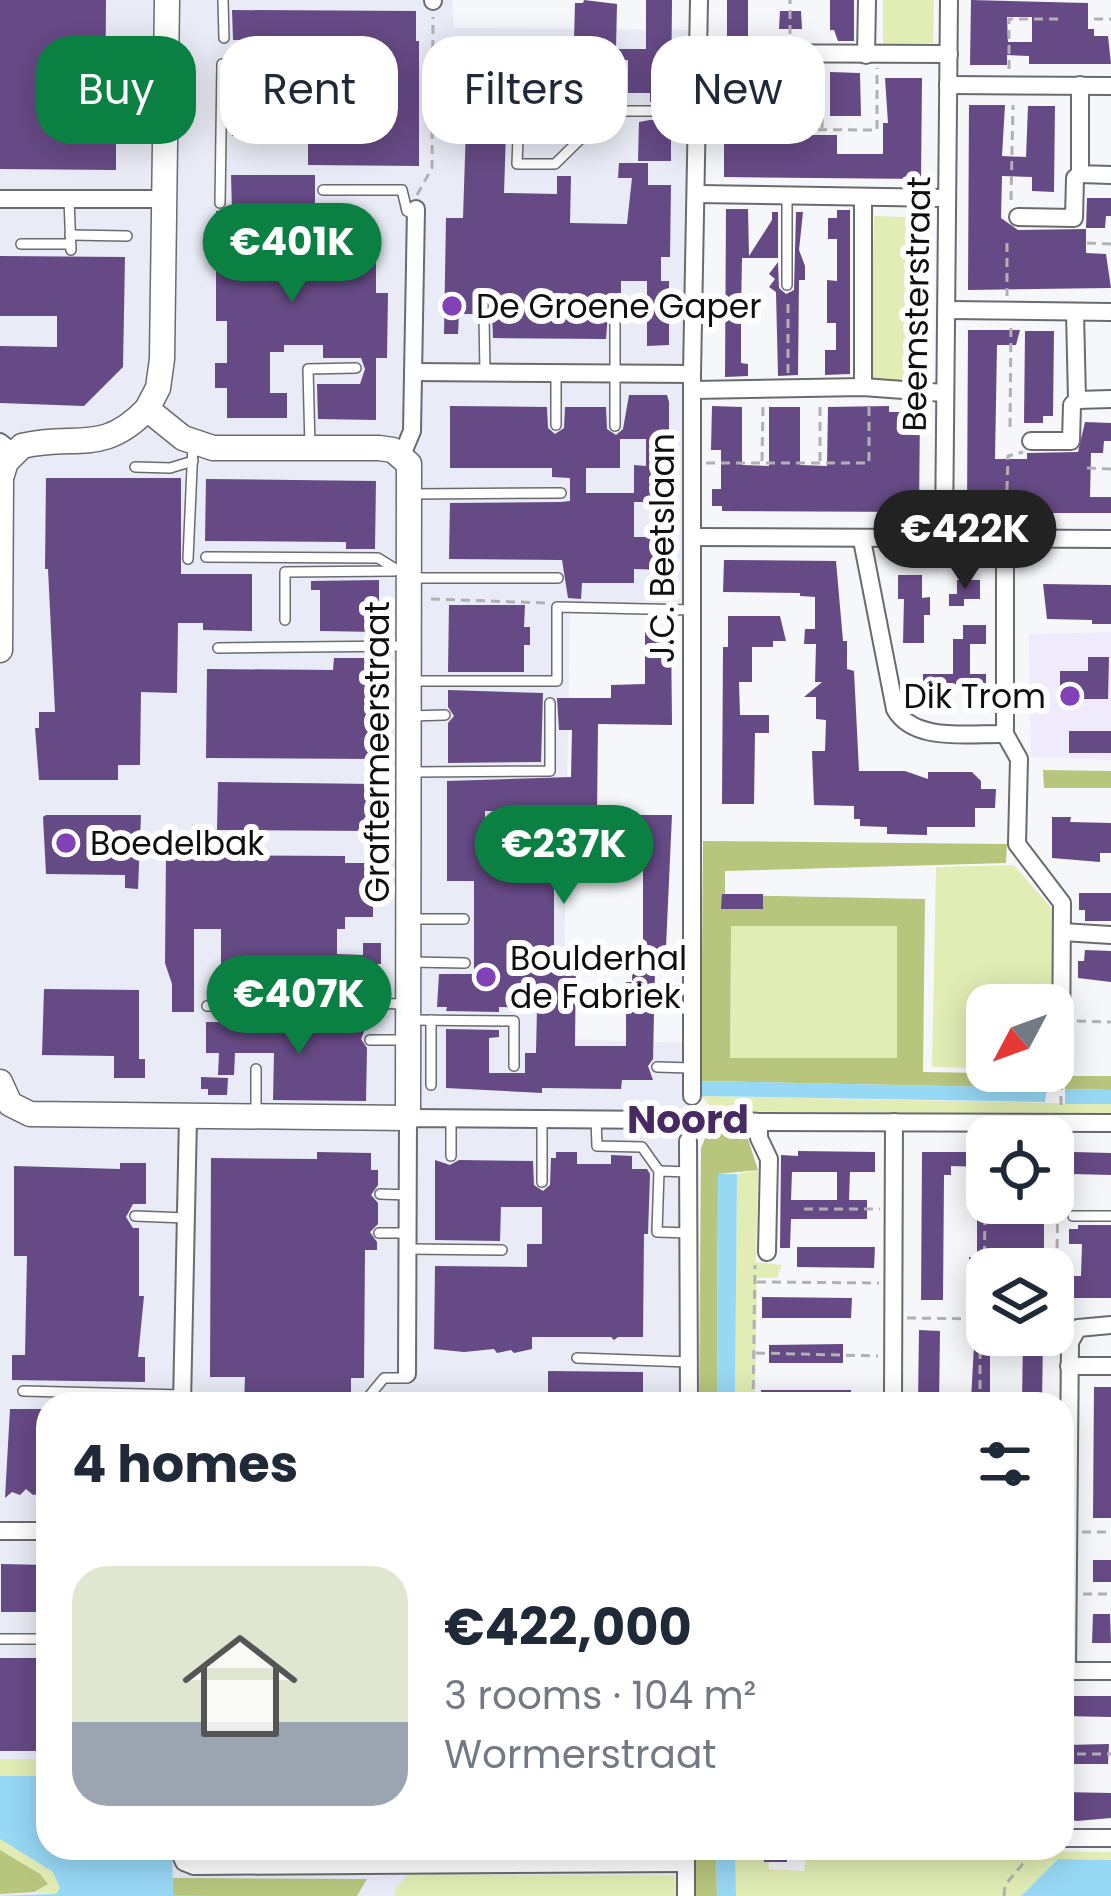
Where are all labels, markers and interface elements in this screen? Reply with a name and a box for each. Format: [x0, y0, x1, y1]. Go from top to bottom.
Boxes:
chip: Buy [36, 36, 196, 144]
chip: Rent [220, 36, 398, 144]
chip: Filters [422, 36, 627, 144]
chip: New [651, 36, 825, 144]
street label: Beemsterstraat [891, 176, 942, 432]
pin: €401K [208, 203, 376, 305]
text: €401K [230, 214, 354, 269]
place label: De Groene Gaper [476, 283, 762, 330]
marker: De Groene Gaper [439, 293, 465, 319]
street label: J.C. Beetslaan [639, 433, 686, 663]
pin: €422K [881, 490, 1049, 592]
text: €422K [900, 501, 1030, 556]
street label: Graftermeerstraat [354, 601, 401, 903]
place label: Dik Trom [903, 673, 1046, 720]
marker: Dik Trom [1057, 683, 1083, 709]
pin: €237K [480, 805, 648, 907]
text: €237K [502, 816, 626, 871]
place label: Boedelbak [90, 820, 264, 867]
marker: Boedelbak [53, 830, 79, 856]
place label: Boulderhal de Fabriek [510, 935, 687, 1020]
pin: €407K [215, 955, 383, 1057]
marker: Boulderhal de Fabriek [473, 964, 499, 990]
text: €407K [234, 966, 364, 1021]
north arrow [966, 984, 1074, 1092]
map controls [966, 984, 1074, 1356]
district label: Noord [627, 1092, 749, 1147]
button: locate [966, 1116, 1074, 1224]
button: layers [966, 1248, 1074, 1356]
text: 4 homes [72, 1428, 298, 1500]
icon: filters [972, 1431, 1038, 1497]
text: €422,000 [444, 1591, 692, 1663]
icon: home [168, 1614, 312, 1758]
text: 3 rooms · 104 m² [444, 1668, 756, 1723]
text: Wormerstraat [444, 1727, 717, 1782]

